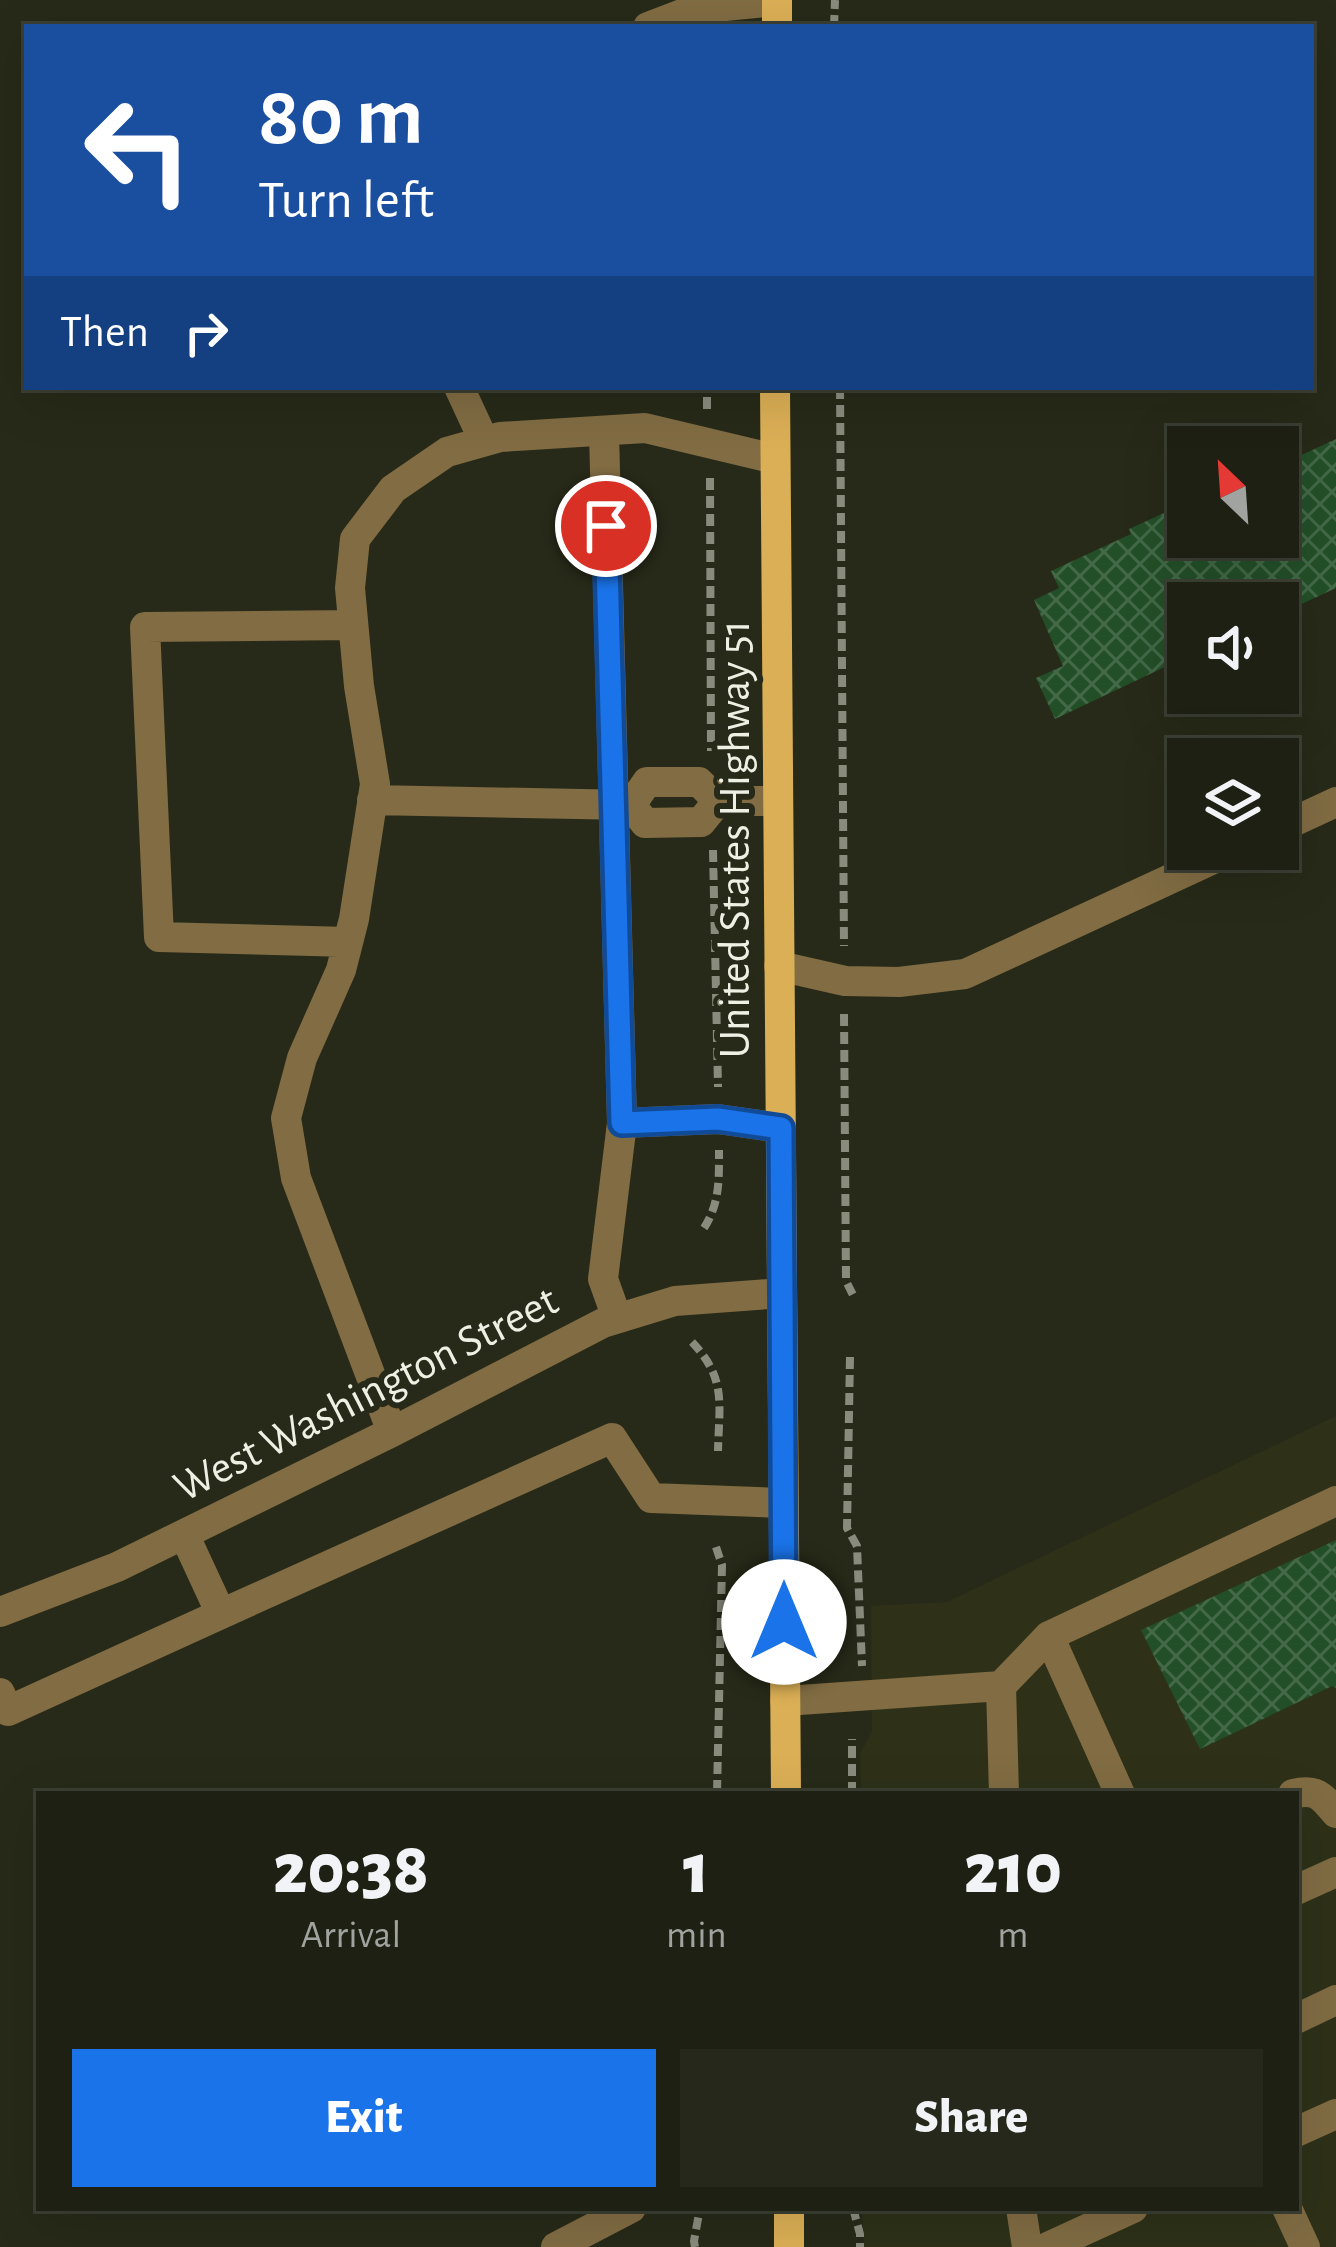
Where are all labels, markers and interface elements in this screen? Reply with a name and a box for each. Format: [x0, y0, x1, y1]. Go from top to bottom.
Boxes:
icon: left [60, 72, 216, 228]
text: 80 m [258, 76, 424, 160]
text: Turn left [258, 174, 434, 228]
icon: right [173, 300, 239, 366]
text: Then [60, 310, 149, 355]
north arrow [1167, 426, 1299, 558]
map controls [1167, 426, 1299, 870]
pin [555, 475, 657, 577]
icon: arrive [573, 493, 639, 559]
button: sound [1167, 582, 1299, 714]
street label: United States Highway 51 [713, 620, 758, 1058]
button: layers [1167, 738, 1299, 870]
street label: West Washington Street [167, 1278, 565, 1511]
position arrow [721, 1559, 847, 1685]
text: 20:38 [273, 1834, 429, 1906]
text: 1 [683, 1834, 710, 1906]
text: 210 [964, 1834, 1062, 1906]
text: Arrival [301, 1916, 401, 1955]
text: min [666, 1916, 727, 1955]
text: m [997, 1916, 1028, 1955]
button: Exit [72, 2049, 656, 2187]
button: Share [680, 2049, 1263, 2187]

